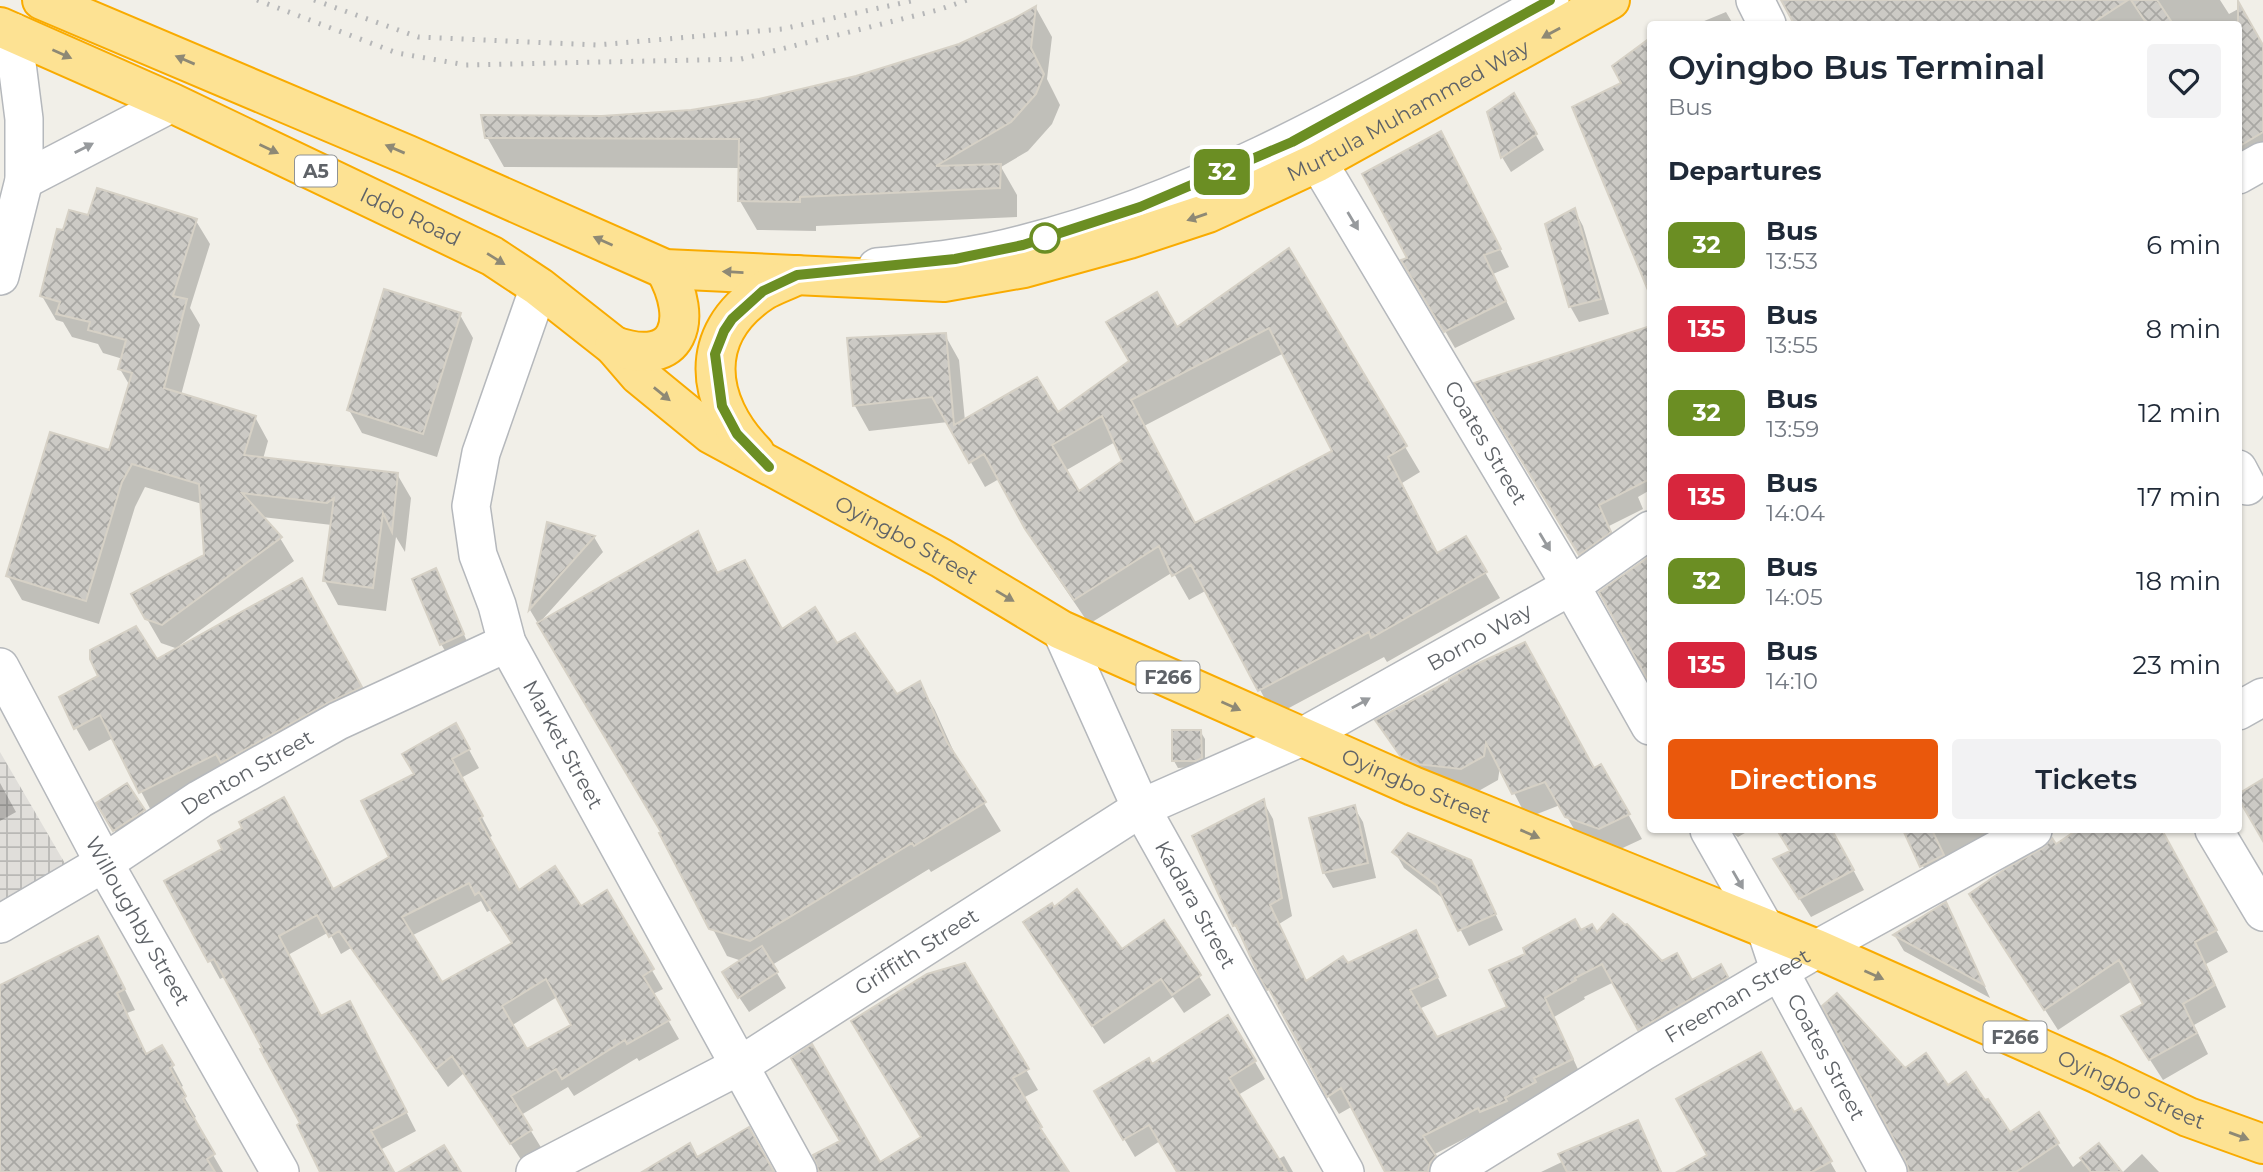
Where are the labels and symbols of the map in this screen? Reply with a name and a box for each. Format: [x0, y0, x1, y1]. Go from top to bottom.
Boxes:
one-way arrow [1541, 27, 1560, 39]
street label: Murtula Muhammed Way [1283, 34, 1534, 187]
one-way arrow [52, 49, 73, 60]
one-way arrow [175, 54, 196, 65]
one-way arrow [74, 142, 94, 153]
one-way arrow [259, 143, 279, 155]
one-way arrow [384, 143, 405, 154]
line badge: 32 [1190, 149, 1254, 195]
road number: A5 [295, 155, 337, 186]
street label: Iddo Road [356, 182, 465, 251]
one-way arrow [1346, 211, 1359, 230]
one-way arrow [1186, 212, 1207, 223]
unlabelled marker [1030, 223, 1060, 253]
one-way arrow [592, 235, 613, 246]
one-way arrow [486, 253, 505, 265]
one-way arrow [722, 267, 744, 278]
street label: Coates Street [1439, 376, 1533, 509]
one-way arrow [653, 386, 671, 402]
street label: Oyingbo Street [831, 490, 983, 589]
one-way arrow [1539, 533, 1551, 552]
one-way arrow [995, 590, 1014, 603]
street label: Borno Way [1423, 597, 1536, 676]
road number: F266 [1136, 662, 1200, 692]
street label: Market Street [518, 676, 609, 813]
one-way arrow [1351, 697, 1371, 709]
one-way arrow [1221, 701, 1242, 712]
street label: Denton Street [176, 724, 318, 820]
street label: Oyingbo Street [1338, 743, 1495, 828]
one-way arrow [1520, 829, 1541, 840]
street label: Willoughby Street [80, 832, 196, 1010]
street label: Kadara Street [1150, 836, 1241, 973]
one-way arrow [1731, 870, 1744, 889]
street label: Griffith Street [850, 903, 983, 1000]
street label: Freeman Street [1660, 943, 1814, 1048]
one-way arrow [1864, 969, 1884, 981]
street label: Coates Street [1782, 989, 1871, 1124]
road number: F266 [1983, 1021, 2046, 1052]
street label: Oyingbo Street [2054, 1045, 2208, 1134]
one-way arrow [2228, 1131, 2249, 1142]

